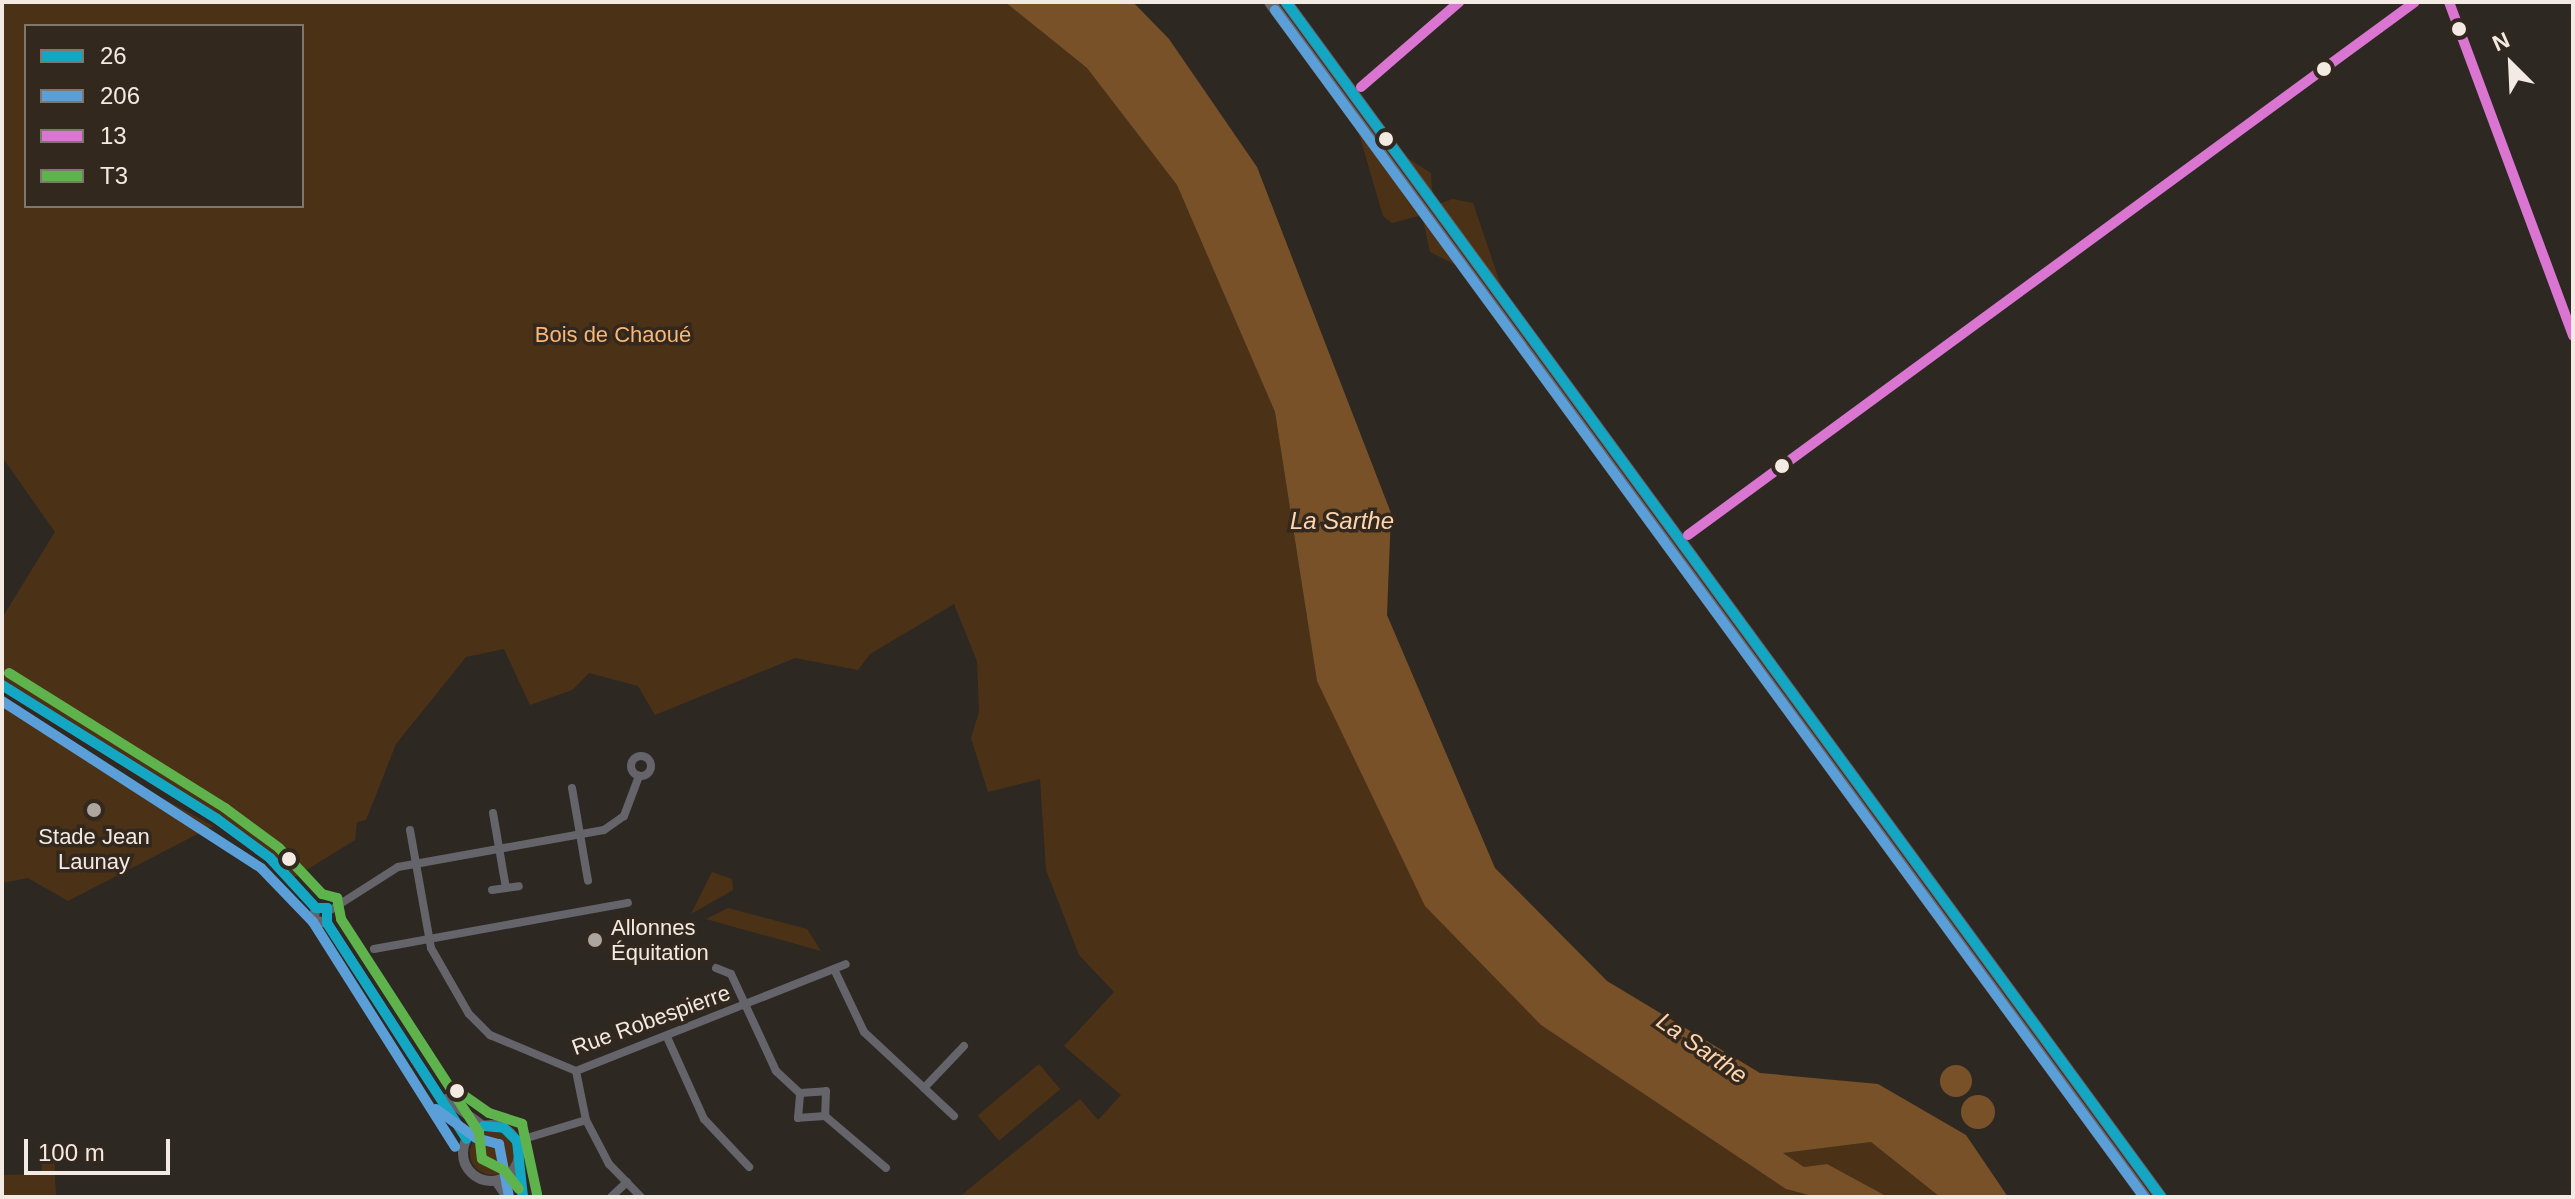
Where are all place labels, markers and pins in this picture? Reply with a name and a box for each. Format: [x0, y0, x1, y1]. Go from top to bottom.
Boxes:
unlabelled marker [2451, 21, 2467, 37]
unlabelled marker [2316, 61, 2332, 77]
unlabelled marker [1378, 131, 1394, 147]
unlabelled marker [1774, 458, 1790, 474]
marker: Stade Jean Launay [85, 801, 103, 819]
place label: Stade Jean Launay [38, 823, 150, 874]
unlabelled marker [281, 851, 297, 867]
place label: Allonnes Équitation [611, 914, 709, 966]
marker: Allonnes Équitation [586, 931, 604, 949]
unlabelled marker [449, 1083, 465, 1099]

